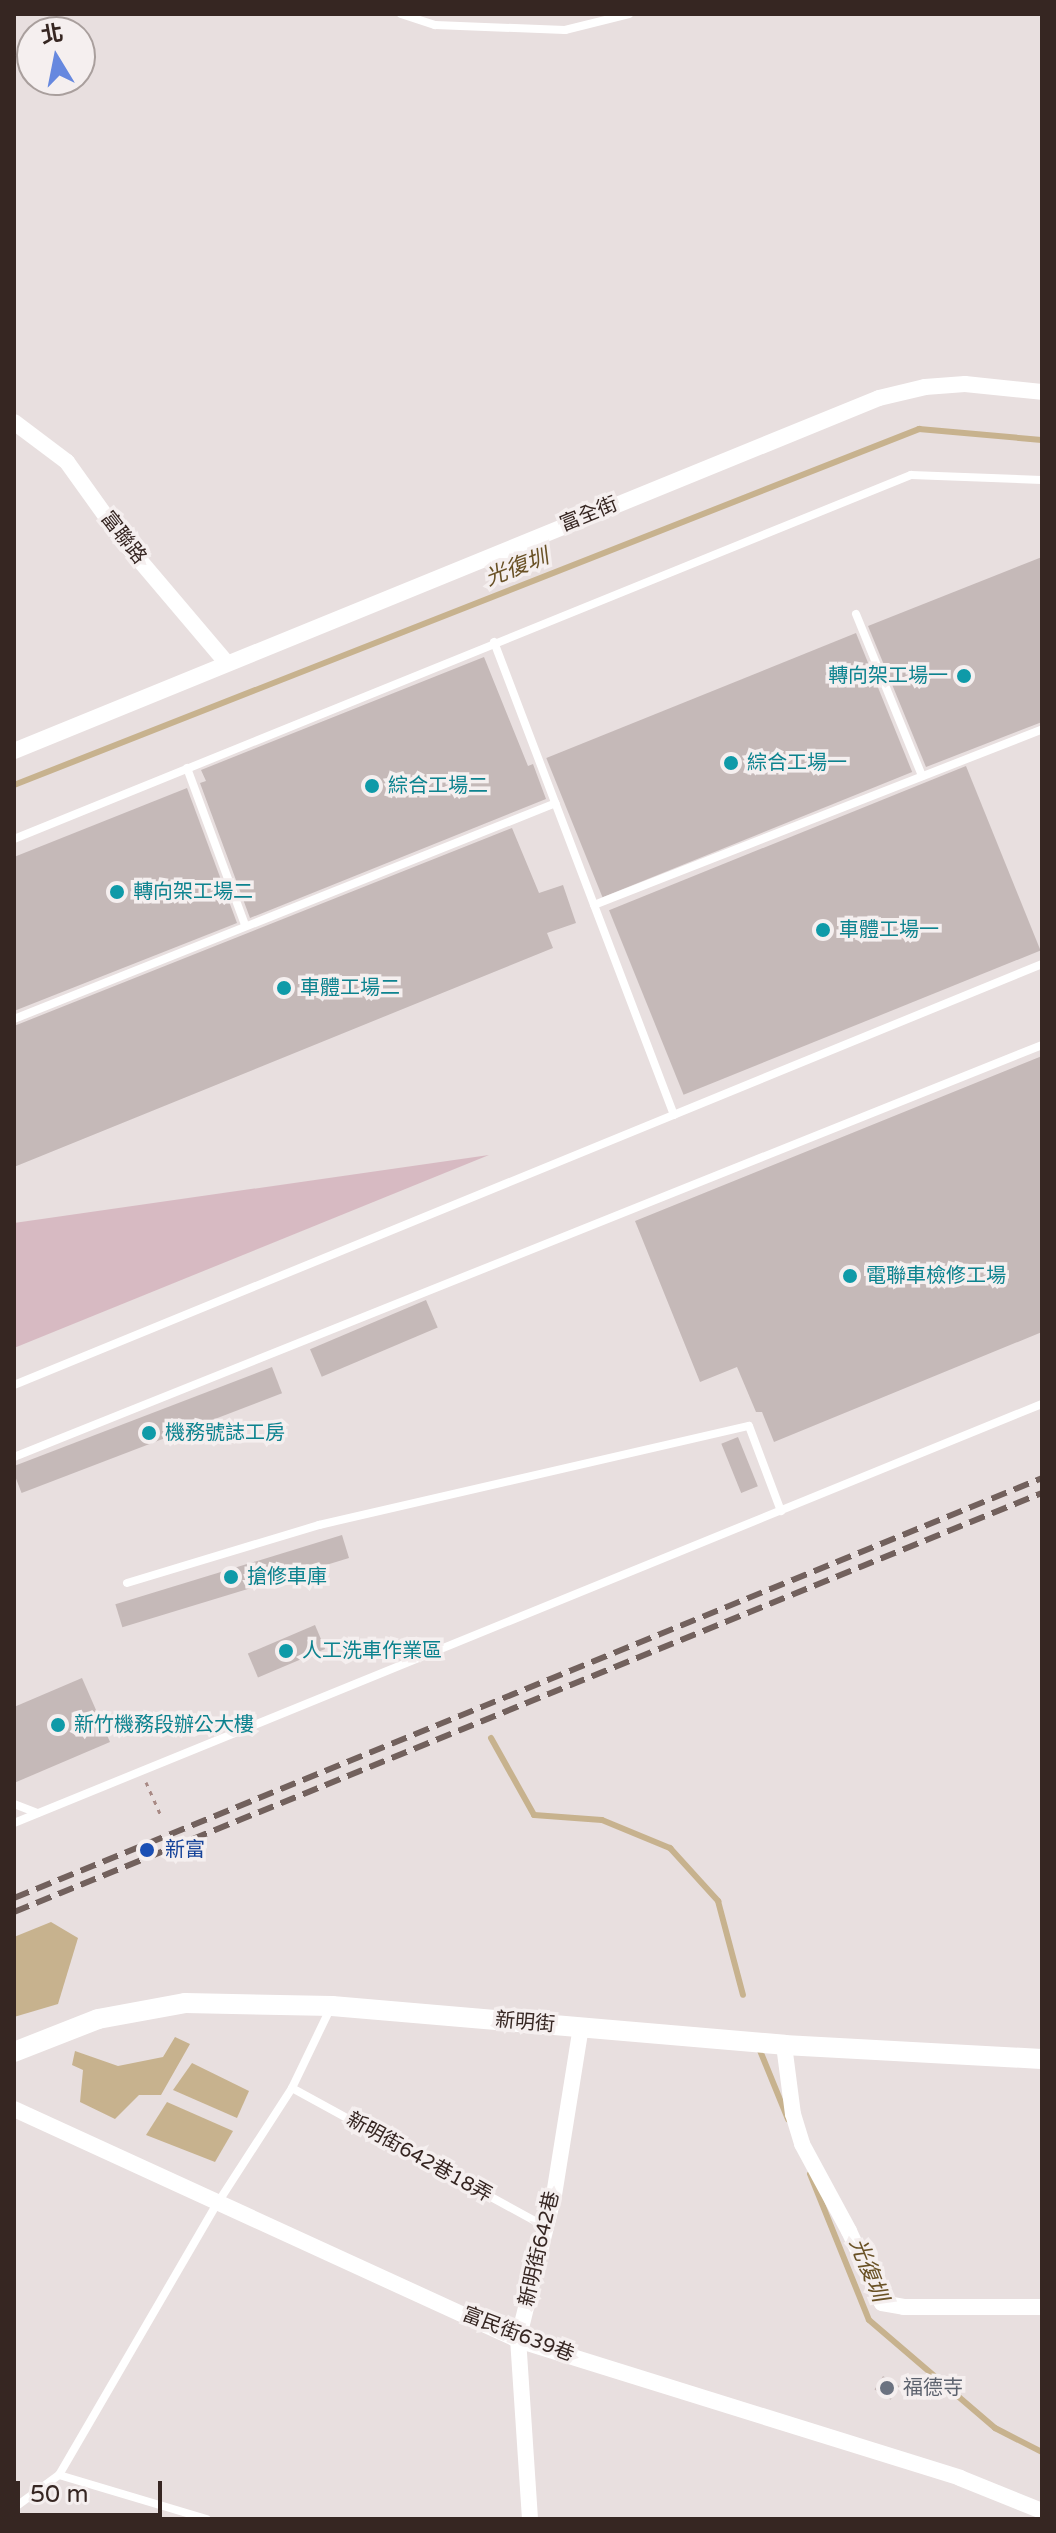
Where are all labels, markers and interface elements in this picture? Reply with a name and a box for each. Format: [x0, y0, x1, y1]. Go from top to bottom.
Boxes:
north arrow [16, 16, 96, 96]
text: 北 [39, 20, 65, 49]
street label: 富全街 [557, 493, 621, 537]
street label: 富聯路 [95, 507, 151, 569]
water label: 光復圳 [481, 544, 553, 592]
place label: 轉向架工場一 [828, 664, 948, 688]
marker: 轉向架工場一 [955, 667, 973, 685]
place label: 綜合工場一 [747, 751, 847, 775]
marker: 綜合工場一 [722, 754, 740, 772]
place label: 綜合工場二 [388, 774, 488, 798]
marker: 綜合工場二 [363, 777, 381, 795]
place label: 轉向架工場二 [133, 880, 253, 904]
marker: 轉向架工場二 [108, 883, 126, 901]
place label: 車體工場一 [839, 918, 939, 942]
marker: 車體工場一 [814, 921, 832, 939]
place label: 車體工場二 [300, 976, 400, 1000]
marker: 車體工場二 [275, 979, 293, 997]
place label: 電聯車檢修工場 [866, 1264, 1006, 1288]
marker: 電聯車檢修工場 [841, 1267, 859, 1285]
place label: 機務號誌工房 [165, 1421, 285, 1445]
marker: 機務號誌工房 [140, 1424, 158, 1442]
place label: 搶修車庫 [247, 1565, 327, 1589]
marker: 搶修車庫 [222, 1568, 240, 1586]
place label: 人工洗車作業區 [302, 1639, 442, 1663]
marker: 人工洗車作業區 [277, 1642, 295, 1660]
place label: 新竹機務段辦公大樓 [74, 1713, 254, 1737]
marker: 新竹機務段辦公大樓 [49, 1716, 67, 1734]
place label: 新富 [165, 1838, 205, 1862]
marker: 新富 [136, 1839, 158, 1861]
street label: 新明街 [494, 2008, 556, 2038]
street label: 新明街642巷18弄 [342, 2108, 496, 2208]
street label: 新明街642巷 [515, 2189, 565, 2309]
water label: 光復圳 [843, 2234, 893, 2306]
street label: 富民街639巷 [459, 2303, 577, 2367]
place label: 福德寺 [903, 2376, 963, 2400]
marker: 福德寺 [878, 2379, 896, 2397]
scale bar [20, 2465, 166, 2515]
text: 50 m [30, 2480, 88, 2509]

